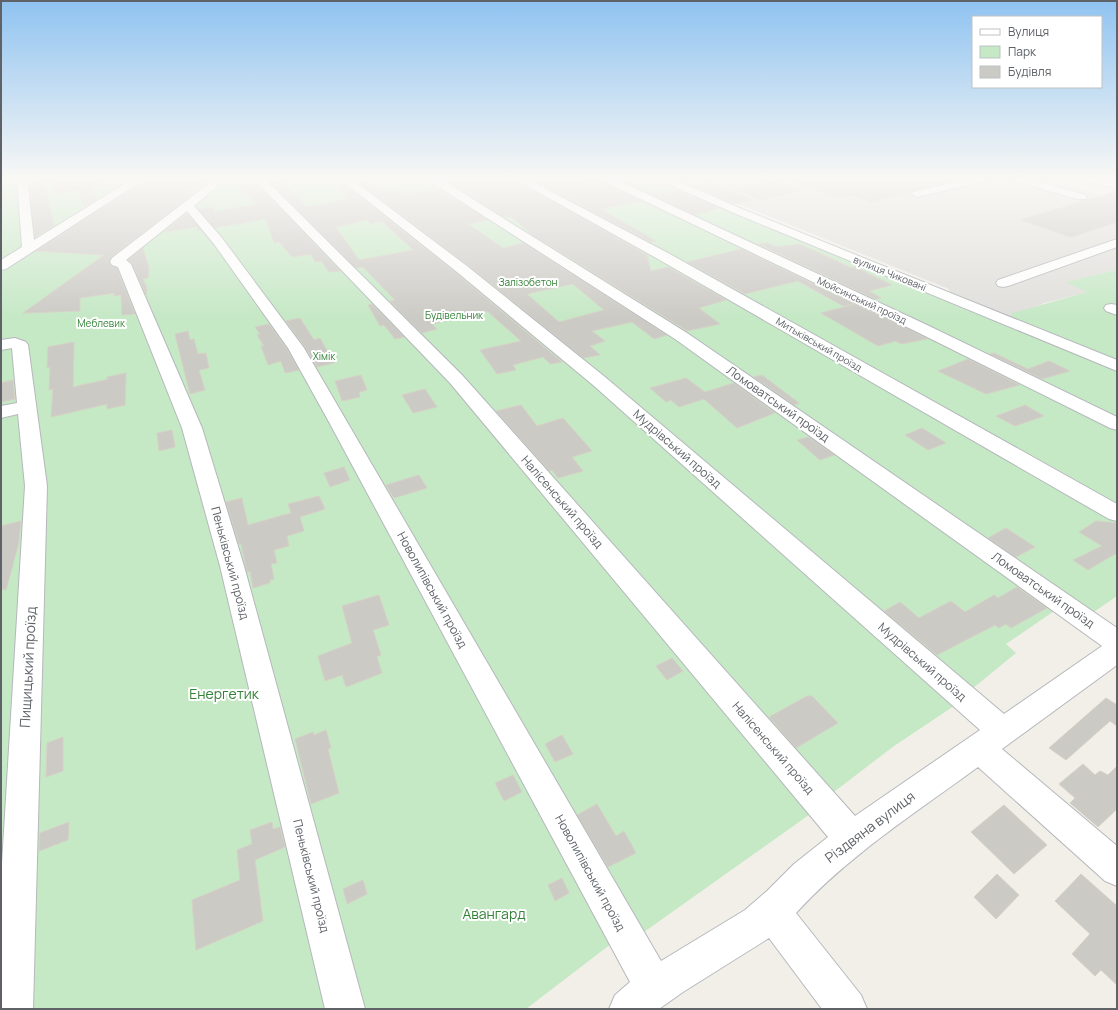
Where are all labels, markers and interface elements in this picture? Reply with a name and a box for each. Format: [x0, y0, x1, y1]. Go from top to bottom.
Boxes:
legend [972, 16, 1102, 88]
text: Вулиця [1008, 23, 1049, 40]
text: Парк [1008, 43, 1037, 60]
text: Будівля [1008, 63, 1051, 80]
street label: вулиця Чиковані [851, 252, 929, 294]
street label: Мойсинський проїзд [815, 273, 909, 327]
park label: Залізобетон [499, 275, 558, 289]
park label: Будівельник [425, 308, 484, 322]
street label: Митьківський проїзд [773, 314, 865, 374]
park label: Меблевик [77, 316, 126, 330]
park label: Хімік [313, 349, 336, 363]
street label: Ломоватський проїзд [723, 362, 833, 446]
street label: Мудрівський проїзд [630, 406, 725, 492]
street label: Налісенський проїзд [517, 452, 607, 552]
street label: Пеньківський проїзд [207, 505, 254, 621]
street label: Новолипівський проїзд [393, 528, 472, 651]
street label: Ломоватський проїзд [988, 548, 1098, 632]
street label: Пищицький проїзд [15, 606, 40, 728]
street label: Мудрівський проїзд [875, 619, 970, 705]
park label: Енергетик [189, 684, 260, 703]
street label: Налісенський проїзд [728, 698, 818, 798]
street label: Різдвяна вулиця [821, 786, 919, 867]
street label: Новолипівський проїзд [551, 811, 630, 934]
street label: Пеньківський проїзд [289, 817, 334, 934]
park label: Авангард [462, 904, 526, 923]

